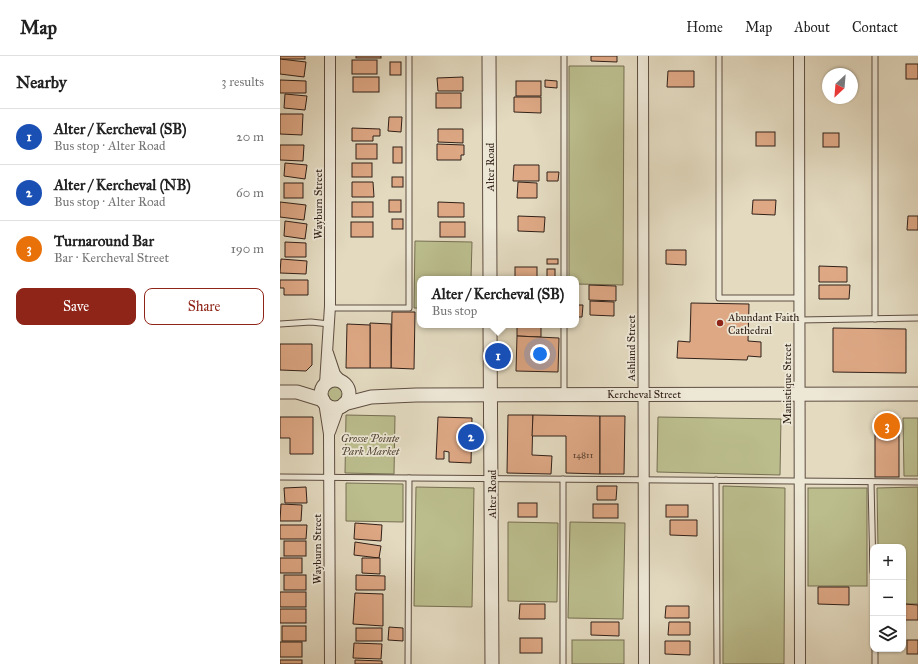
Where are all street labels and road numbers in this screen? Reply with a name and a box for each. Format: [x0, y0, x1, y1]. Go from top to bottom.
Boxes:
street label: Alter Road [484, 142, 497, 192]
street label: Wayburn Street [312, 169, 325, 239]
street label: Ashland Street [625, 315, 638, 382]
street label: Manistique Street [781, 343, 795, 425]
street label: Kercheval Street [607, 388, 681, 401]
street label: Alter Road [486, 469, 499, 519]
street label: Wayburn Street [311, 514, 324, 584]

